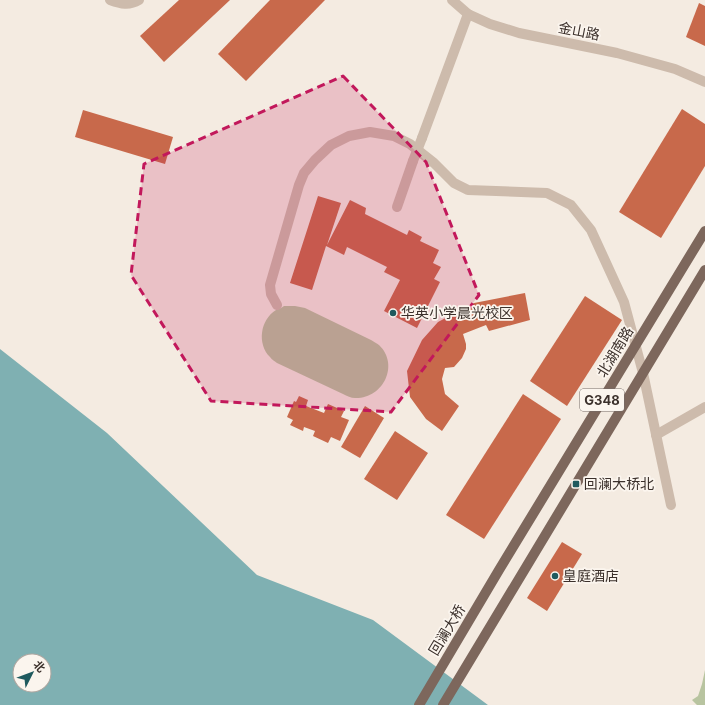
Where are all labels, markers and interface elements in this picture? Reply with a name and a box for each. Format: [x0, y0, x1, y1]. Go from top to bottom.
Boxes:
street label: 金山路 [557, 18, 601, 43]
place label: 华英小学晨光校区 [401, 304, 513, 321]
marker: 华英小学晨光校区 [388, 308, 398, 318]
street label: 北湖南路 [593, 323, 636, 380]
road number: G348 [580, 389, 624, 411]
place label: 回澜大桥北 [584, 475, 654, 492]
marker: 回澜大桥北 [571, 479, 581, 489]
place label: 皇庭酒店 [563, 567, 619, 584]
marker: 皇庭酒店 [550, 571, 560, 581]
street label: 回澜大桥 [425, 601, 468, 658]
north arrow [12, 653, 52, 693]
text: 北 [31, 658, 48, 675]

